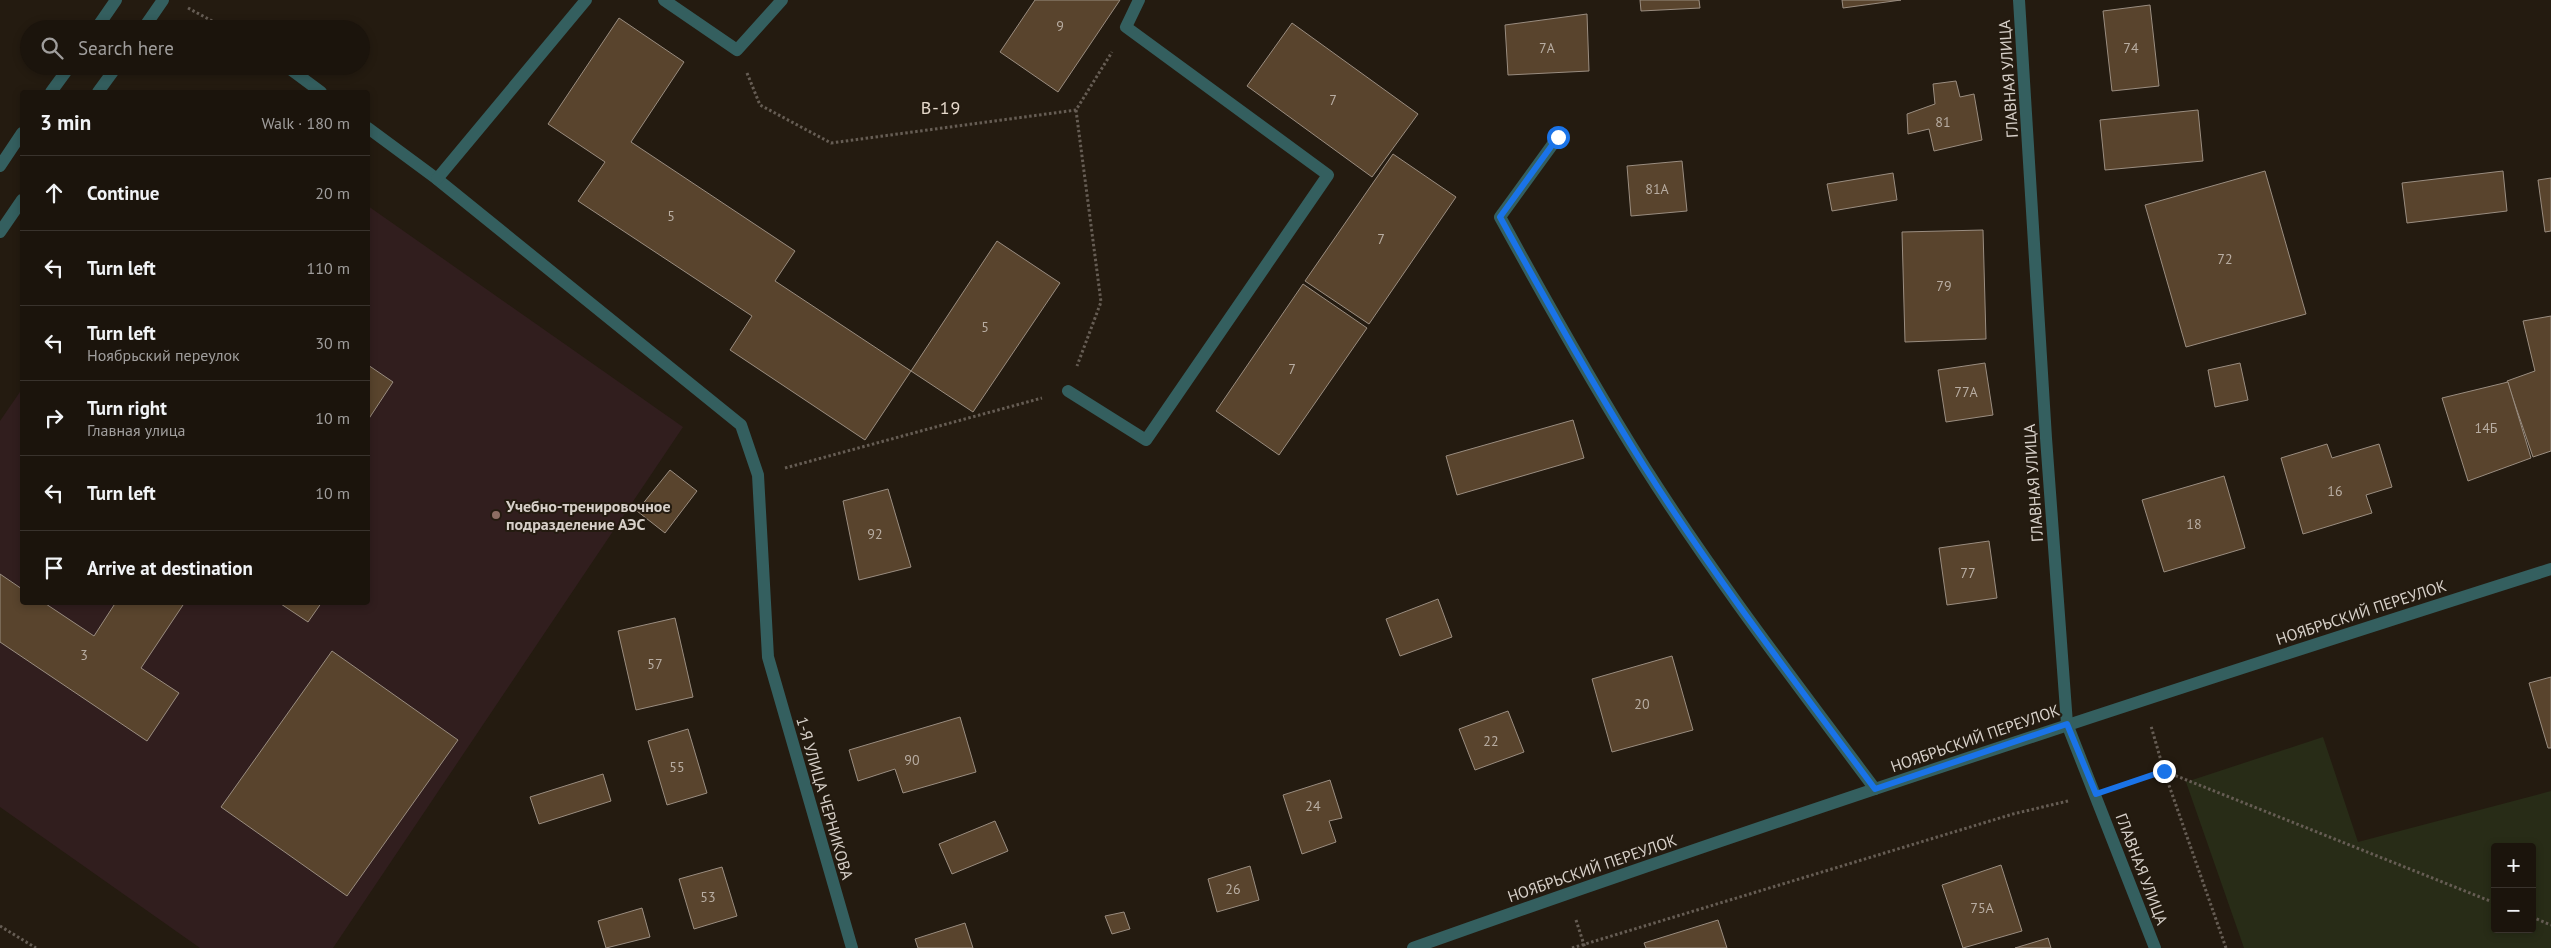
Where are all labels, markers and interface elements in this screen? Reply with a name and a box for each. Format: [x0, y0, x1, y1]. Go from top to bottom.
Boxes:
house number: 9 [1056, 17, 1064, 35]
street label: ГЛАВНАЯ УЛИЦА [1994, 19, 2022, 139]
search box [20, 20, 370, 75]
icon: search [38, 34, 66, 62]
text: Search here [78, 36, 174, 60]
house number: 7А [1539, 39, 1556, 57]
house number: 74 [2123, 39, 2139, 57]
house number: 7 [1329, 91, 1337, 109]
district label: В-19 [921, 96, 961, 119]
text: 3 min [40, 109, 91, 136]
text: Walk · 180 m [261, 113, 350, 133]
house number: 81 [1935, 113, 1951, 131]
route start [1547, 126, 1570, 149]
icon: ahead [40, 179, 68, 207]
house number: 81А [1645, 180, 1670, 198]
text: Continue [87, 181, 159, 205]
text: 20 m [315, 183, 350, 203]
house number: 5 [667, 207, 675, 225]
house number: 7 [1377, 230, 1385, 248]
house number: 72 [2217, 250, 2233, 268]
icon: left [40, 254, 68, 282]
text: Turn left [87, 256, 156, 280]
text: 110 m [307, 258, 350, 278]
house number: 79 [1936, 277, 1952, 295]
house number: 5 [981, 318, 989, 336]
text: Turn left [87, 321, 156, 345]
icon: left [40, 329, 68, 357]
text: 30 m [315, 333, 350, 353]
text: Ноябрьский переулок [87, 345, 240, 365]
house number: 7 [1288, 360, 1296, 378]
house number: 77А [1954, 383, 1979, 401]
text: Turn right [87, 396, 167, 420]
icon: right [40, 404, 68, 432]
text: 10 m [315, 408, 350, 428]
house number: 14Б [2475, 419, 2498, 437]
text: Главная улица [87, 420, 186, 440]
street label: ГЛАВНАЯ УЛИЦА [2019, 423, 2047, 543]
icon: left [40, 479, 68, 507]
text: Turn left [87, 481, 156, 505]
house number: 16 [2327, 482, 2343, 500]
text: 10 m [315, 483, 350, 503]
place label: Учебно-тренировочное подразделение АЭС [505, 496, 671, 534]
marker: Учебно-тренировочное подразделение АЭС [490, 509, 502, 521]
house number: 18 [2186, 515, 2202, 533]
house number: 92 [867, 525, 883, 543]
icon: arrive [40, 554, 68, 582]
text: Arrive at destination [87, 556, 253, 580]
house number: 77 [1960, 564, 1976, 582]
street label: НОЯБРЬСКИЙ ПЕРЕУЛОК [2273, 575, 2449, 649]
house number: 3 [80, 646, 88, 664]
house number: 57 [647, 655, 663, 673]
house number: 20 [1634, 695, 1650, 713]
street label: НОЯБРЬСКИЙ ПЕРЕУЛОК [1888, 700, 2063, 776]
street label: 1-Я УЛИЦА ЧЕРНИКОВА [792, 714, 858, 882]
house number: 22 [1483, 732, 1499, 750]
house number: 90 [904, 751, 920, 769]
house number: 55 [669, 758, 685, 776]
route end [2153, 760, 2176, 783]
house number: 24 [1305, 797, 1321, 815]
street label: ГЛАВНАЯ УЛИЦА [2111, 810, 2173, 928]
street label: НОЯБРЬСКИЙ ПЕРЕУЛОК [1505, 830, 1680, 906]
map controls [2491, 843, 2536, 933]
button: + [2491, 843, 2536, 888]
house number: 26 [1225, 880, 1241, 898]
house number: 53 [700, 888, 716, 906]
button: − [2491, 888, 2536, 933]
house number: 75А [1970, 899, 1995, 917]

